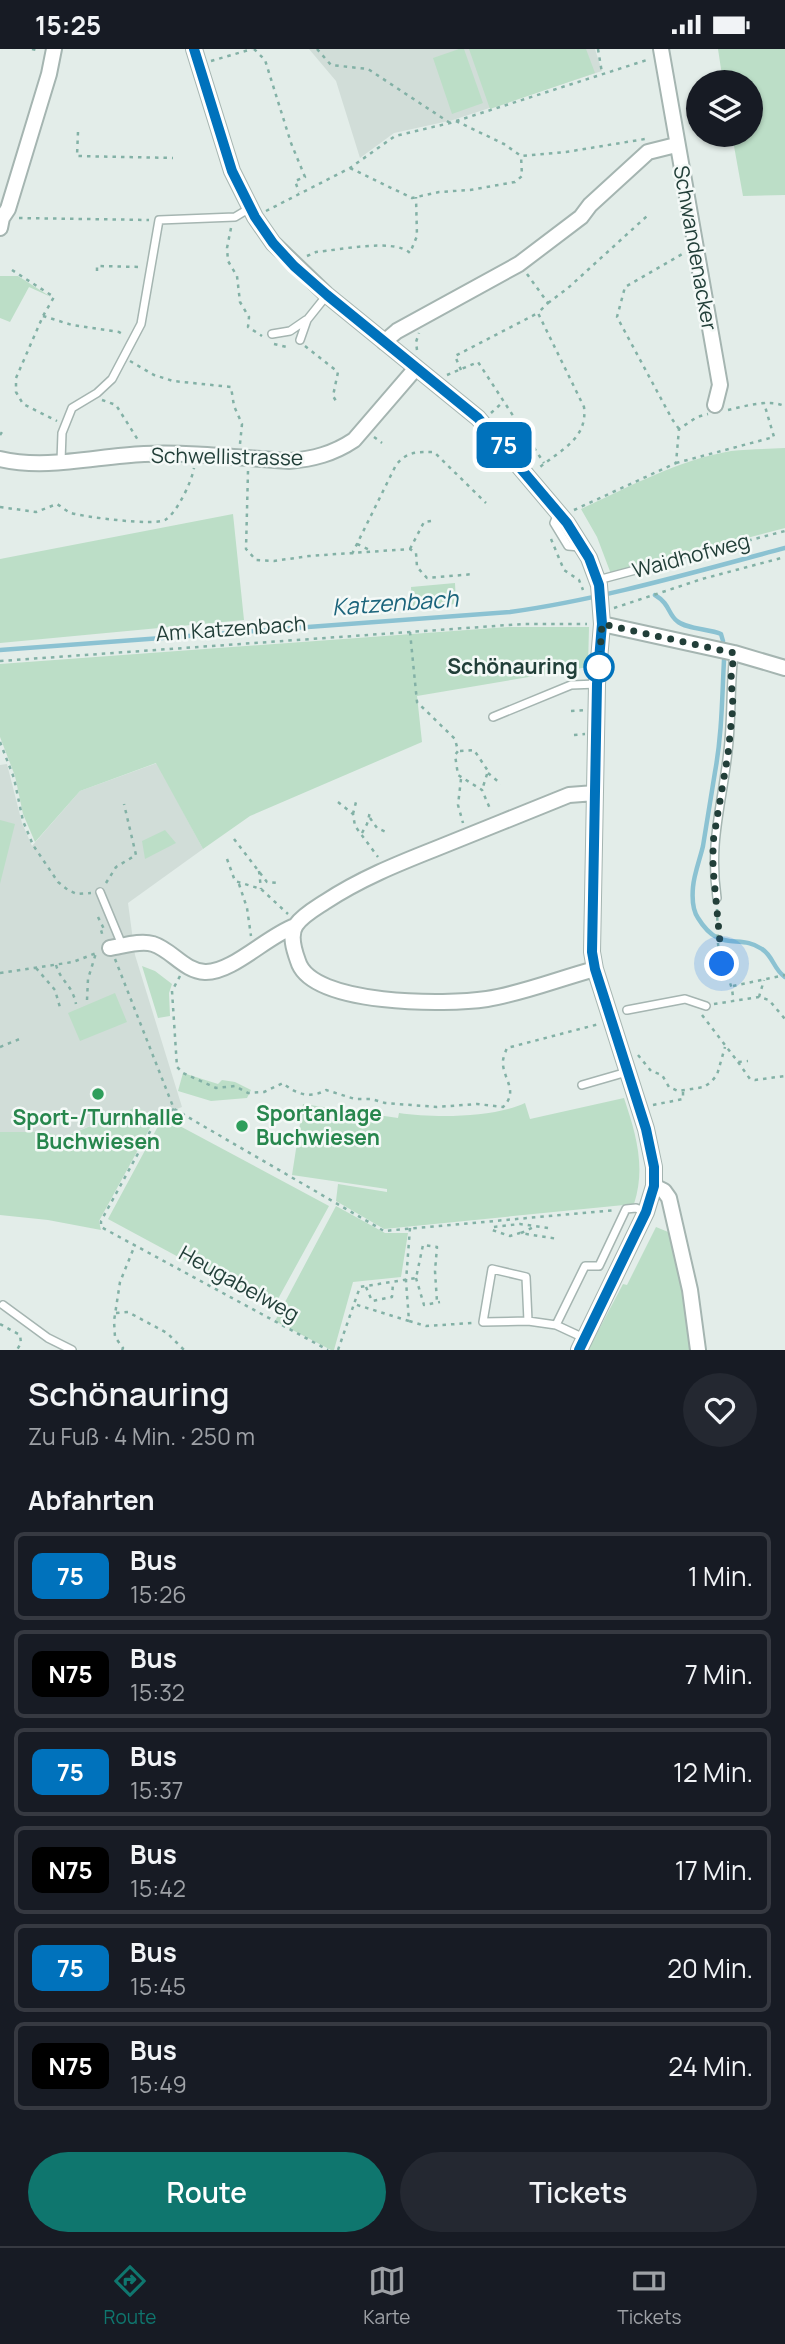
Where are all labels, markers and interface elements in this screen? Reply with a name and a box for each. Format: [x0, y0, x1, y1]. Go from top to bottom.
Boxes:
text: 15:25 [35, 7, 101, 43]
map controls [686, 70, 763, 147]
button: layers [686, 70, 763, 147]
street label: Schwandenacker [668, 163, 724, 333]
line badge: 75 [472, 422, 536, 468]
text: 75 [491, 428, 517, 461]
street label: Schwellistrasse [151, 441, 303, 471]
street label: Waidhofweg [629, 526, 753, 584]
water label: Katzenbach [331, 582, 460, 622]
street label: Am Katzenbach [155, 609, 307, 647]
place label: Schönauring [447, 652, 578, 680]
marker: Schönauring [584, 652, 614, 682]
your location [704, 946, 739, 981]
marker: Sport-/Turnhalle Buchwiesen [90, 1086, 106, 1102]
place label: Sportanlage Buchwiesen [256, 1099, 382, 1151]
place label: Sport-/Turnhalle Buchwiesen [12, 1103, 184, 1155]
marker: Sportanlage Buchwiesen [234, 1118, 250, 1134]
street label: Heugabelweg [174, 1239, 305, 1328]
text: Schönauring [28, 1371, 230, 1416]
button: heart [683, 1373, 757, 1447]
text: Zu Fuß · 4 Min. · 250 m [28, 1420, 255, 1452]
text: Abfahrten [28, 1482, 155, 1518]
text: Bus [130, 1542, 177, 1578]
text: 1 Min. [688, 1558, 753, 1594]
text: 75 [57, 1559, 84, 1592]
text: 15:26 [130, 1578, 187, 1610]
text: Bus [130, 1640, 177, 1676]
text: 7 Min. [685, 1656, 753, 1692]
text: N75 [48, 1657, 93, 1690]
text: 15:32 [130, 1676, 185, 1708]
text: Bus [130, 1738, 177, 1774]
text: 12 Min. [673, 1754, 753, 1790]
text: 75 [57, 1755, 84, 1788]
text: 15:37 [130, 1774, 183, 1806]
text: Bus [130, 1836, 177, 1872]
text: 17 Min. [675, 1852, 753, 1888]
text: N75 [48, 1853, 93, 1886]
text: 15:42 [130, 1872, 186, 1904]
text: Bus [130, 1934, 177, 1970]
text: 20 Min. [667, 1950, 753, 1986]
text: 75 [57, 1951, 84, 1984]
text: 15:45 [130, 1970, 186, 2002]
text: Bus [130, 2032, 177, 2068]
text: 24 Min. [668, 2048, 753, 2084]
text: N75 [48, 2049, 93, 2082]
text: 15:49 [130, 2068, 187, 2100]
button: Route [28, 2152, 386, 2232]
button: Tickets [400, 2152, 757, 2232]
tab: Route [103, 2262, 156, 2330]
tab: Karte [363, 2262, 410, 2330]
tab: Tickets [617, 2262, 682, 2330]

